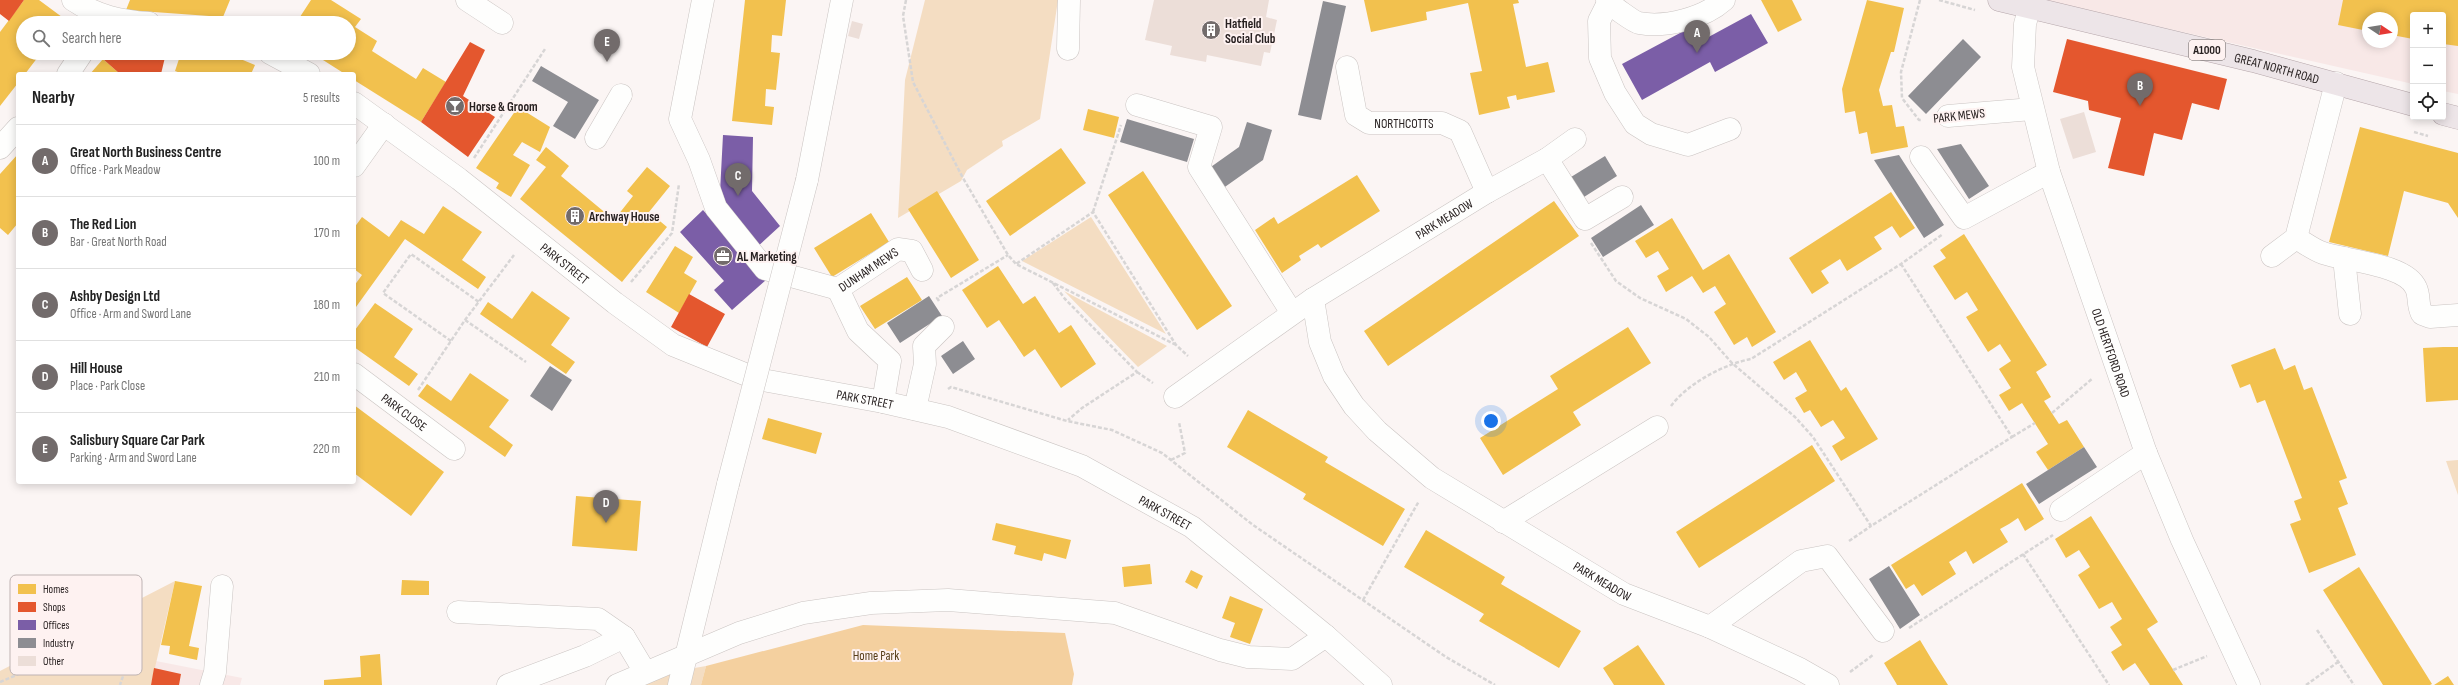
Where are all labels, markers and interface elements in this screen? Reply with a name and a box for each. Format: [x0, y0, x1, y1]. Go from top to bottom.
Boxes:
north arrow [2362, 12, 2398, 48]
map controls [2410, 12, 2446, 120]
button: + [2410, 12, 2446, 48]
search box [16, 16, 356, 60]
place label: Hatfield Social Club [1225, 16, 1276, 47]
building icon: Hatfield Social Club [1200, 19, 1222, 41]
pin: A [1684, 20, 1710, 53]
icon: search [30, 27, 52, 49]
text: Search here [62, 29, 122, 48]
pin: E [594, 29, 620, 62]
road number: A1000 [2189, 40, 2225, 60]
button: − [2410, 48, 2446, 84]
street label: GREAT NORTH ROAD [2233, 50, 2321, 88]
pin: B [2127, 73, 2153, 106]
button: locate [2410, 84, 2446, 120]
text: Nearby [32, 88, 75, 108]
text: 5 results [303, 90, 340, 106]
bar icon: Horse & Groom [444, 95, 466, 117]
place label: Horse & Groom [469, 99, 538, 115]
street label: PARK MEWS [1932, 105, 1986, 127]
street label: NORTHCOTTS [1374, 116, 1434, 132]
text: Great North Business Centre [70, 143, 221, 162]
text: A [42, 153, 48, 169]
text: 100 m [313, 153, 340, 169]
text: Office · Park Meadow [70, 162, 160, 178]
pin: C [725, 163, 751, 196]
street label: PARK MEADOW [1413, 195, 1477, 243]
building icon: Archway House [564, 205, 586, 227]
place label: Archway House [588, 209, 660, 225]
text: The Red Lion [70, 215, 136, 234]
text: B [42, 225, 48, 241]
text: 170 m [314, 225, 340, 241]
text: Bar · Great North Road [70, 234, 167, 250]
street label: PARK STREET [537, 240, 592, 288]
street label: DUNHAM MEWS [836, 244, 902, 296]
office icon: AL Marketing [712, 245, 734, 267]
place label: AL Marketing [736, 249, 797, 265]
text: Ashby Design Ltd [70, 287, 160, 306]
text: C [42, 297, 48, 313]
text: 180 m [314, 297, 340, 313]
text: Office · Arm and Sword Lane [70, 306, 191, 322]
street label: OLD HERTFORD ROAD [2088, 306, 2133, 400]
text: Hill House [70, 359, 123, 378]
text: D [42, 369, 48, 385]
text: 210 m [314, 369, 340, 385]
text: Place · Park Close [70, 378, 145, 394]
street label: PARK STREET [835, 387, 895, 413]
street label: PARK CLOSE [378, 390, 430, 435]
your location [1481, 411, 1501, 431]
text: Salisbury Square Car Park [70, 431, 205, 450]
text: E [42, 441, 48, 457]
text: 220 m [313, 441, 340, 457]
text: Parking · Arm and Sword Lane [70, 450, 197, 466]
pin: D [593, 490, 619, 523]
street label: PARK STREET [1136, 492, 1194, 534]
street label: PARK MEADOW [1570, 558, 1634, 605]
legend [10, 575, 142, 675]
text: Homes [43, 583, 69, 596]
text: Shops [43, 601, 66, 614]
text: Offices [43, 619, 70, 632]
text: Industry [43, 637, 75, 650]
park label: Home Park [853, 648, 899, 664]
text: Other [43, 655, 64, 668]

